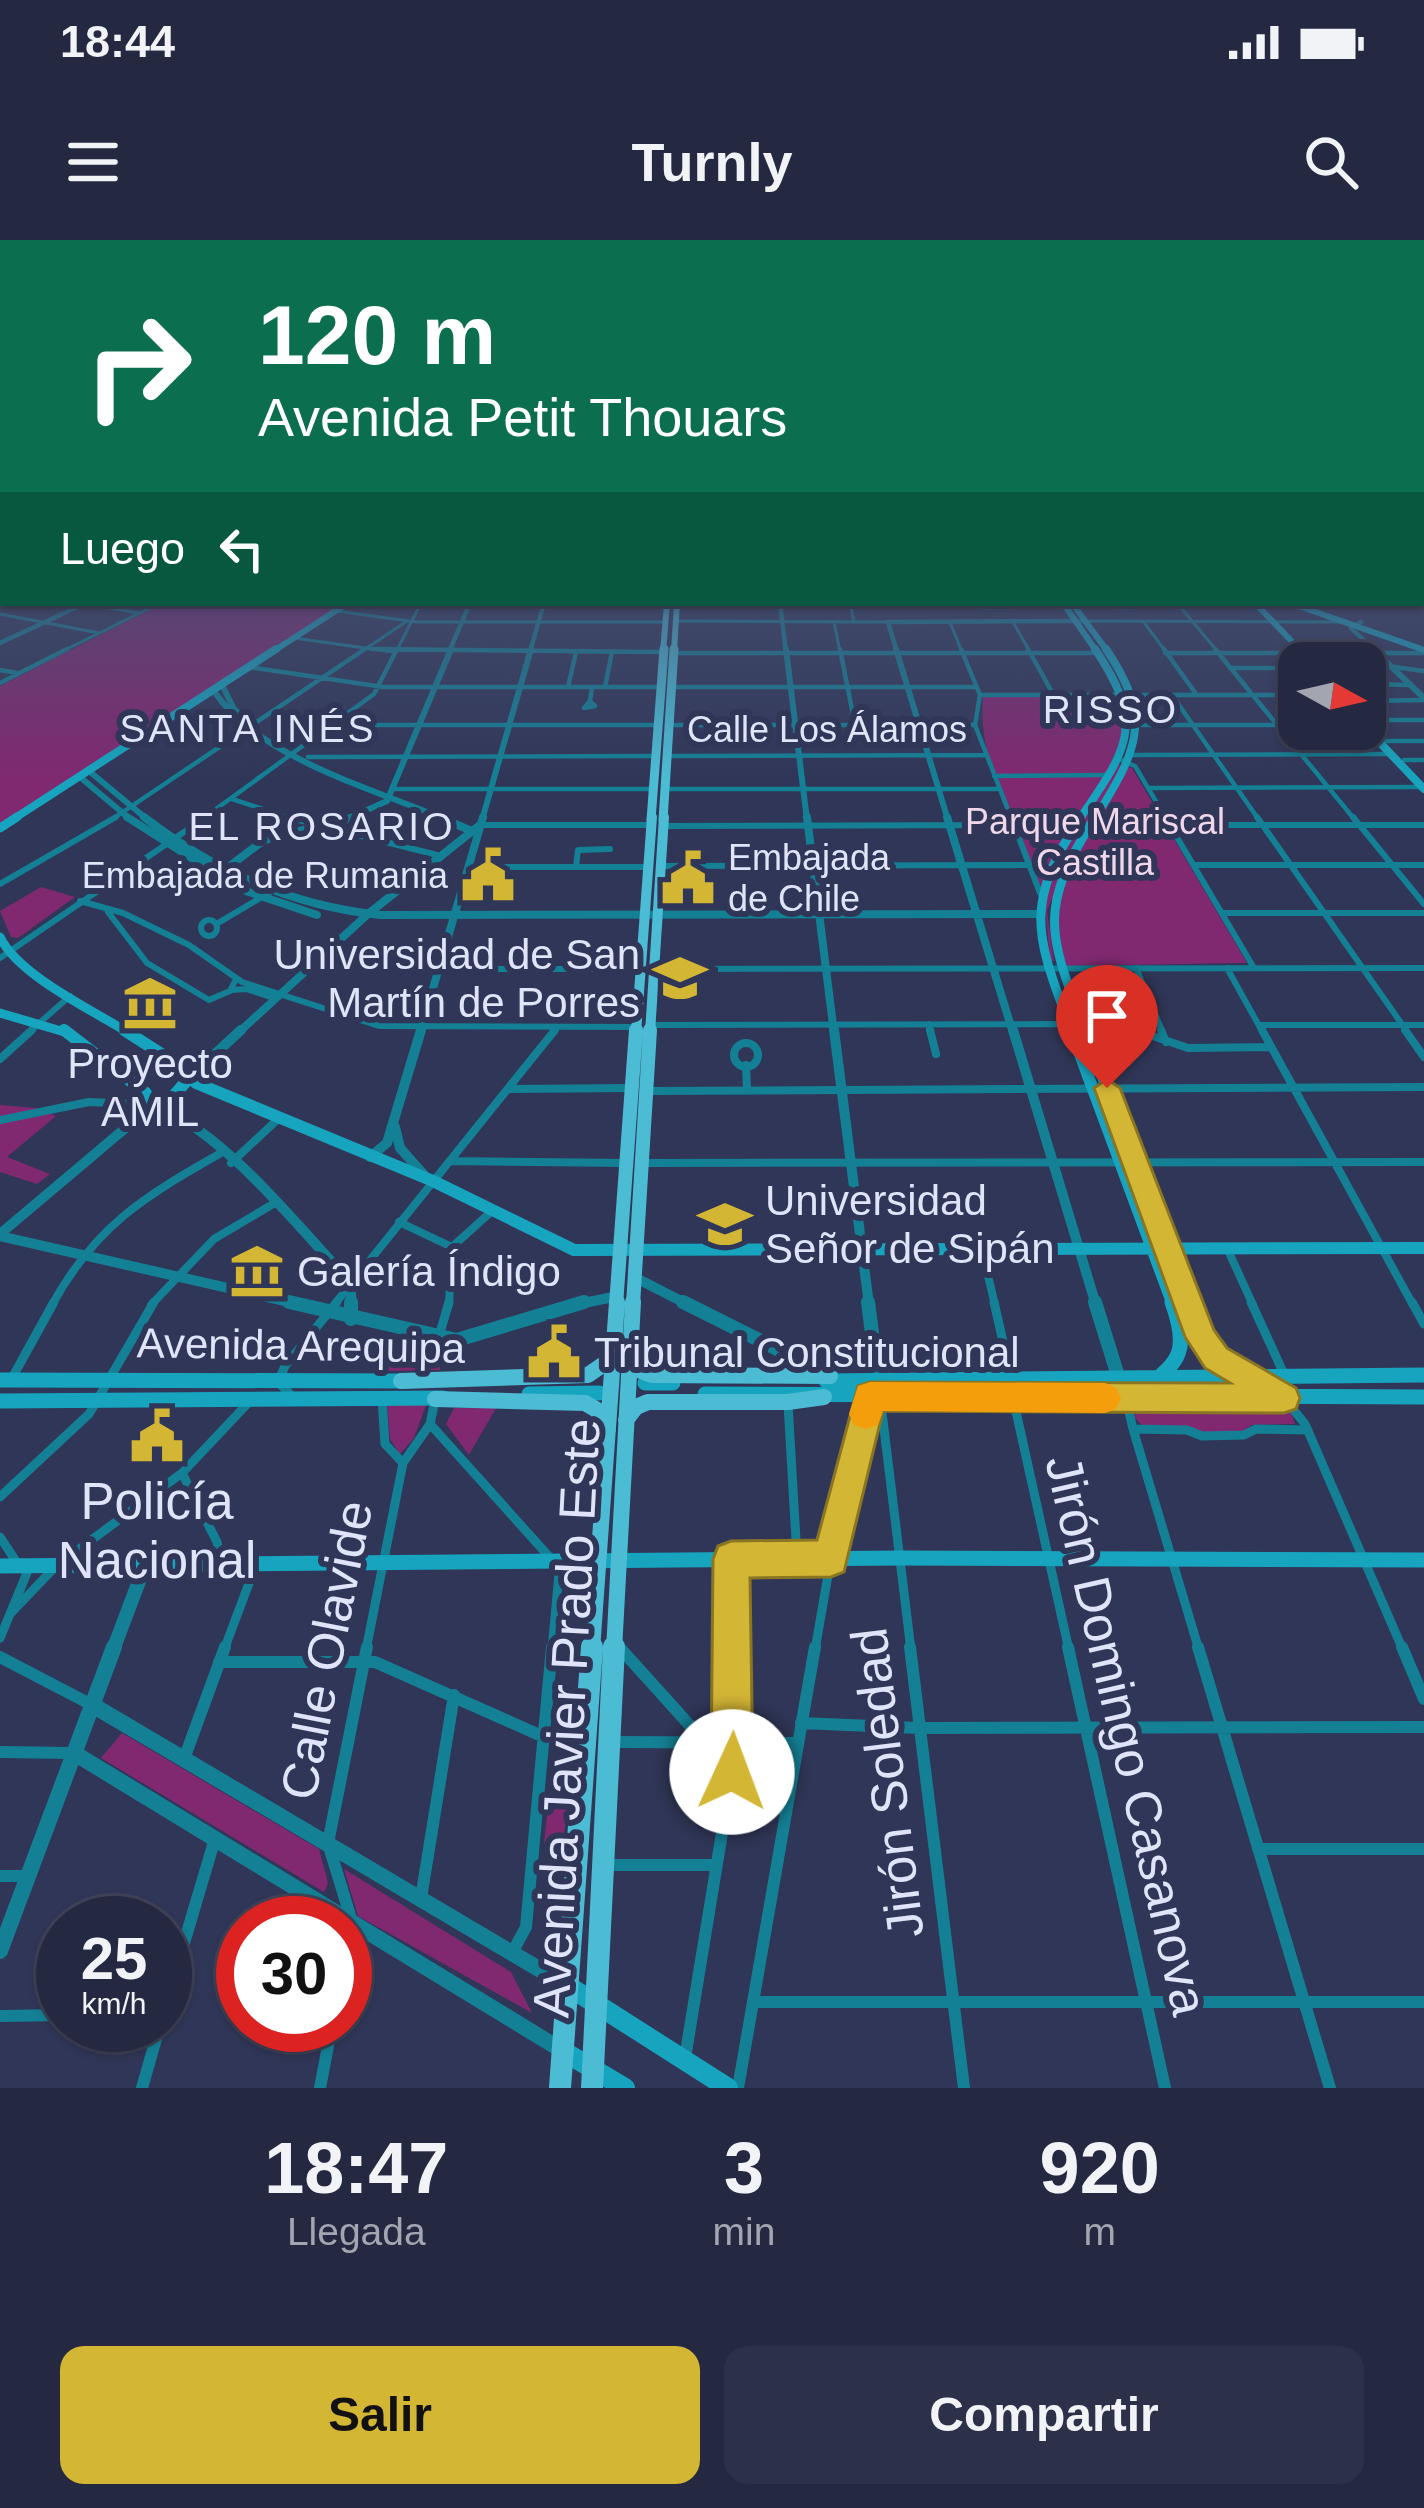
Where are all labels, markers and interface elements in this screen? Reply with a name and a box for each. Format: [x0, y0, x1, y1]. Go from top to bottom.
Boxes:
text: 18:44 [60, 16, 175, 67]
icon: menu [60, 129, 126, 195]
icon: search [1298, 129, 1364, 195]
text: Turnly [632, 132, 793, 192]
icon: right [60, 288, 216, 444]
text: 120 m [258, 288, 496, 382]
text: Avenida Petit Thouars [258, 387, 787, 447]
icon: left [209, 516, 275, 582]
text: Luego [60, 523, 185, 574]
north arrow [1278, 642, 1386, 750]
map controls [1278, 642, 1386, 750]
district label: RISSO [1043, 688, 1179, 731]
district label: SANTA INÉS [120, 707, 376, 750]
street label: Calle Los Álamos [687, 709, 967, 750]
park label: Parque Mariscal Castilla [965, 801, 1225, 883]
district label: EL ROSARIO [189, 805, 455, 848]
place label: Embajada de Chile [728, 837, 891, 919]
public building icon: Embajada de Rumania [459, 846, 517, 904]
public building icon: Embajada de Chile [659, 849, 717, 907]
place label: Embajada de Rumania [82, 855, 449, 896]
place label: Universidad de San Martín de Porres [273, 931, 640, 1026]
school or university icon: Universidad de San Martín de Porres [651, 949, 709, 1007]
pin [1056, 965, 1158, 1088]
museum icon: Proyecto AMIL [121, 974, 179, 1032]
icon: arrive [1074, 983, 1140, 1049]
place label: Proyecto AMIL [67, 1040, 233, 1135]
place label: Universidad Señor de Sipán [765, 1177, 1055, 1272]
school or university icon: Universidad Señor de Sipán [696, 1195, 754, 1253]
museum icon: Galería Índigo [228, 1242, 286, 1300]
place label: Galería Índigo [297, 1248, 561, 1295]
street label: Avenida Arequipa [136, 1319, 466, 1372]
public building icon: Tribunal Constitucional [525, 1323, 583, 1381]
place label: Tribunal Constitucional [594, 1329, 1020, 1376]
public building icon: Policía Nacional [128, 1407, 186, 1465]
street label: Avenida Javier Prado Este [522, 1417, 611, 2019]
street label: Jirón Domingo Casanova [1034, 1450, 1219, 2021]
place label: Policía Nacional [58, 1473, 256, 1589]
street label: Calle Olavide [270, 1496, 383, 1804]
street label: Jirón Soledad [840, 1625, 935, 1941]
position arrow [669, 1709, 795, 1835]
speed limit sign: 30 [216, 1896, 372, 2052]
text: 25 [81, 1925, 147, 1992]
text: km/h [81, 1987, 147, 2020]
text: 18:47 [264, 2128, 448, 2208]
text: 3 [724, 2128, 764, 2208]
text: 920 [1040, 2128, 1160, 2208]
text: Llegada [287, 2210, 426, 2253]
text: min [713, 2210, 775, 2253]
text: m [1083, 2210, 1116, 2253]
button: Salir [60, 2346, 700, 2484]
button: Compartir [724, 2346, 1364, 2484]

